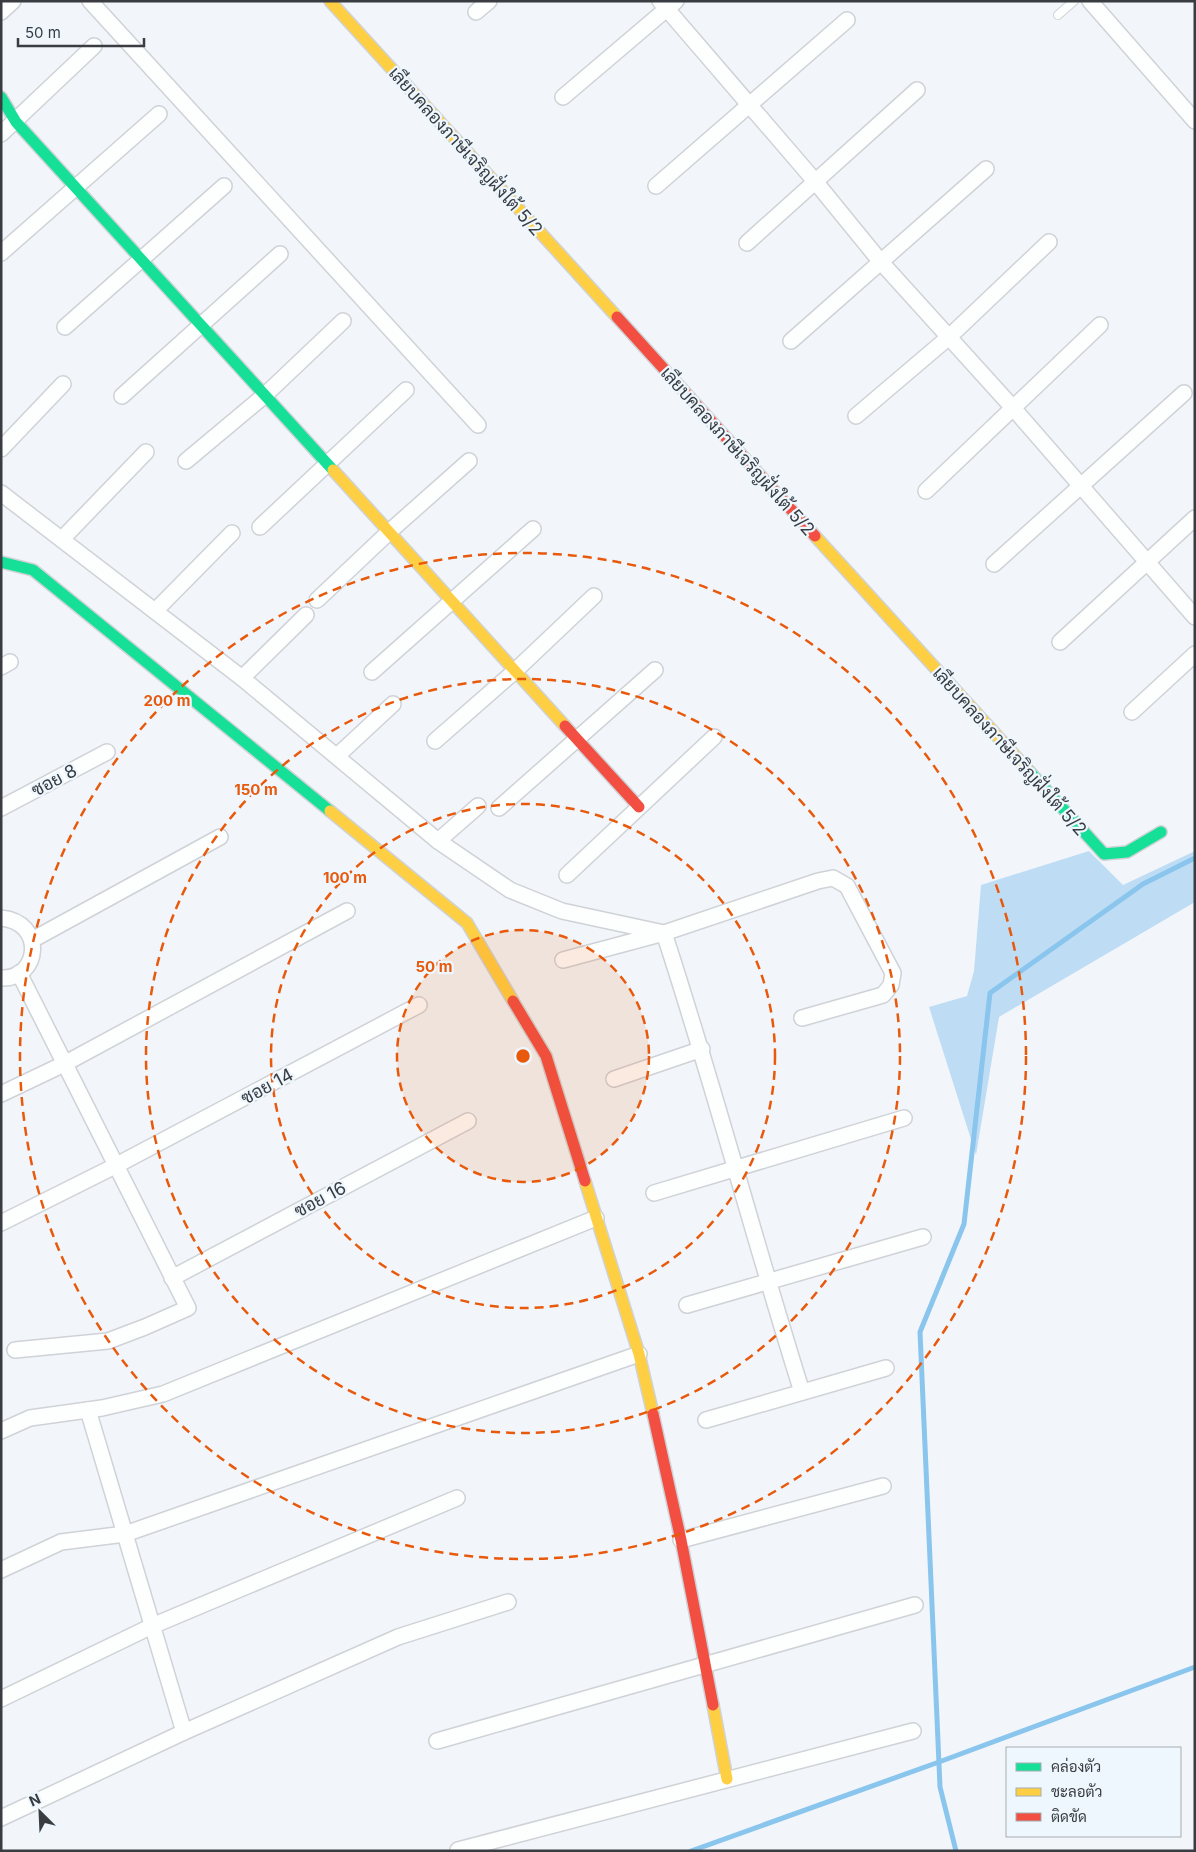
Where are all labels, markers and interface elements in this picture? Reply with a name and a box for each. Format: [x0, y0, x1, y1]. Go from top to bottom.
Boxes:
scale bar [18, 15, 144, 47]
text: 50 m [25, 23, 61, 42]
street label: เลียบคลองภาษีเจริญฝั่งใต้ 5/2 [384, 59, 551, 240]
street label: เลียบคลองภาษีเจริญฝั่งใต้ 5/2 [656, 359, 823, 540]
street label: เลียบคลองภาษีเจริญฝั่งใต้ 5/2 [928, 659, 1095, 840]
text: 200 m [144, 691, 190, 710]
street label: ซอย 8 [28, 759, 80, 801]
text: 150 m [234, 780, 278, 799]
text: 100 m [323, 868, 367, 887]
text: 50 m [416, 957, 452, 976]
centre of rings [514, 1047, 532, 1065]
street label: ซอย 14 [237, 1064, 297, 1108]
street label: ซอย 16 [291, 1177, 349, 1221]
legend [1006, 1747, 1181, 1837]
text: คล่องตัว [1051, 1757, 1101, 1776]
text: ชะลอตัว [1051, 1782, 1102, 1801]
north arrow [15, 1787, 65, 1837]
text: N [26, 1790, 43, 1810]
text: ติดขัด [1051, 1807, 1087, 1826]

